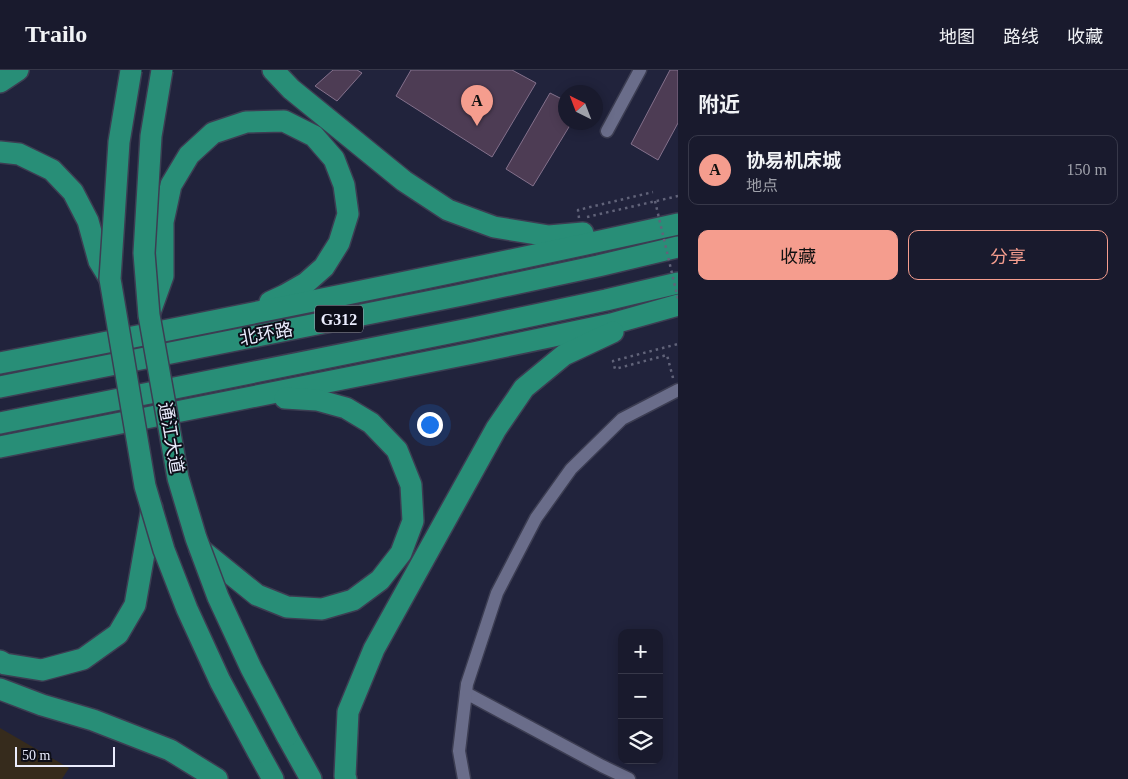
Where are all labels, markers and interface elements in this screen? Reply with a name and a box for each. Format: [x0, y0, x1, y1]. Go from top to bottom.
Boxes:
text: Trailo [25, 21, 87, 47]
text: 地图 [939, 27, 975, 47]
text: 路线 [1003, 27, 1039, 47]
text: 收藏 [1067, 27, 1103, 47]
pin: A [461, 85, 493, 126]
north arrow [558, 85, 603, 130]
text: 附近 [698, 93, 740, 117]
text: 协易机床城 [746, 150, 841, 171]
text: A [709, 161, 721, 178]
text: 150 m [1067, 161, 1107, 178]
text: 地点 [746, 177, 778, 194]
button: 收藏 [698, 230, 898, 280]
button: 分享 [908, 230, 1108, 280]
road number: G312 [315, 305, 363, 332]
street label: 北环路 [238, 319, 294, 349]
street label: 通江大道 [155, 401, 187, 475]
your location [417, 412, 443, 438]
map controls [618, 629, 663, 764]
button: + [618, 629, 663, 674]
button: − [618, 674, 663, 719]
button: layers [618, 719, 663, 764]
scale bar [15, 744, 115, 767]
text: 50 m [22, 748, 50, 763]

